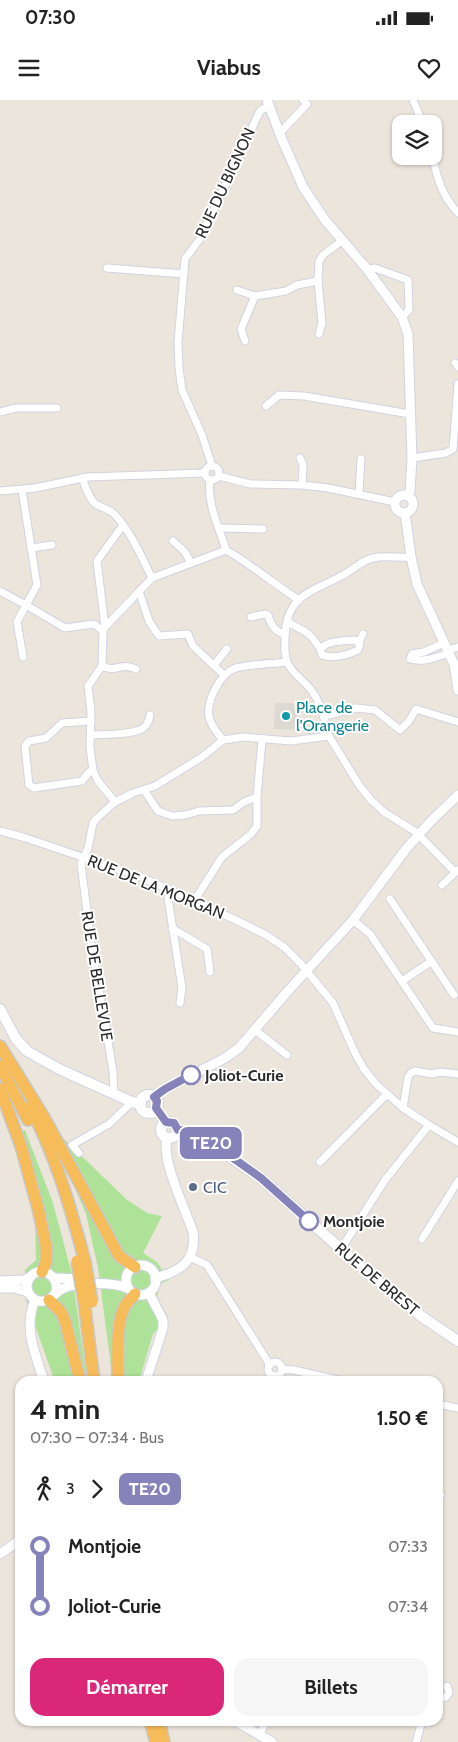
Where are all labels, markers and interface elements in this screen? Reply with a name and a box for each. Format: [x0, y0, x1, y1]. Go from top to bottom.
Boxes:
text: 07:30 [25, 6, 76, 29]
icon: menu [15, 54, 43, 82]
text: Viabus [197, 54, 261, 81]
icon: heart [415, 54, 443, 82]
map controls [392, 115, 442, 165]
button: layers [392, 115, 442, 165]
street label: RUE DU BIGNON [191, 125, 259, 241]
place label: Place de l'Orangerie [296, 698, 369, 735]
marker: Place de l'Orangerie [280, 710, 292, 722]
street label: RUE DE LA MORGAN [85, 851, 227, 923]
street label: RUE DE BELLEVUE [77, 910, 117, 1042]
marker: Joliot-Curie [181, 1065, 201, 1085]
place label: Joliot-Curie [204, 1066, 283, 1085]
line badge: TE20 [176, 1127, 246, 1159]
text: TE20 [190, 1132, 232, 1154]
place label: CIC [203, 1178, 227, 1197]
marker: CIC [187, 1181, 199, 1193]
marker: Montjoie [299, 1211, 319, 1231]
place label: Montjoie [323, 1212, 385, 1231]
street label: RUE DE BREST [331, 1238, 423, 1320]
text: 4 min [30, 1392, 100, 1426]
text: 1.50 € [377, 1407, 428, 1430]
text: 07:30 – 07:34 · Bus [30, 1428, 164, 1447]
icon: walk [30, 1475, 58, 1503]
icon: forward [83, 1475, 111, 1503]
text: TE20 [129, 1478, 171, 1500]
text: 3 [66, 1479, 75, 1498]
text: Montjoie [68, 1535, 141, 1558]
text: 07:33 [388, 1537, 428, 1556]
text: Joliot-Curie [68, 1595, 161, 1618]
text: 07:34 [388, 1597, 428, 1616]
button: Démarrer [30, 1658, 224, 1716]
button: Billets [234, 1658, 428, 1716]

